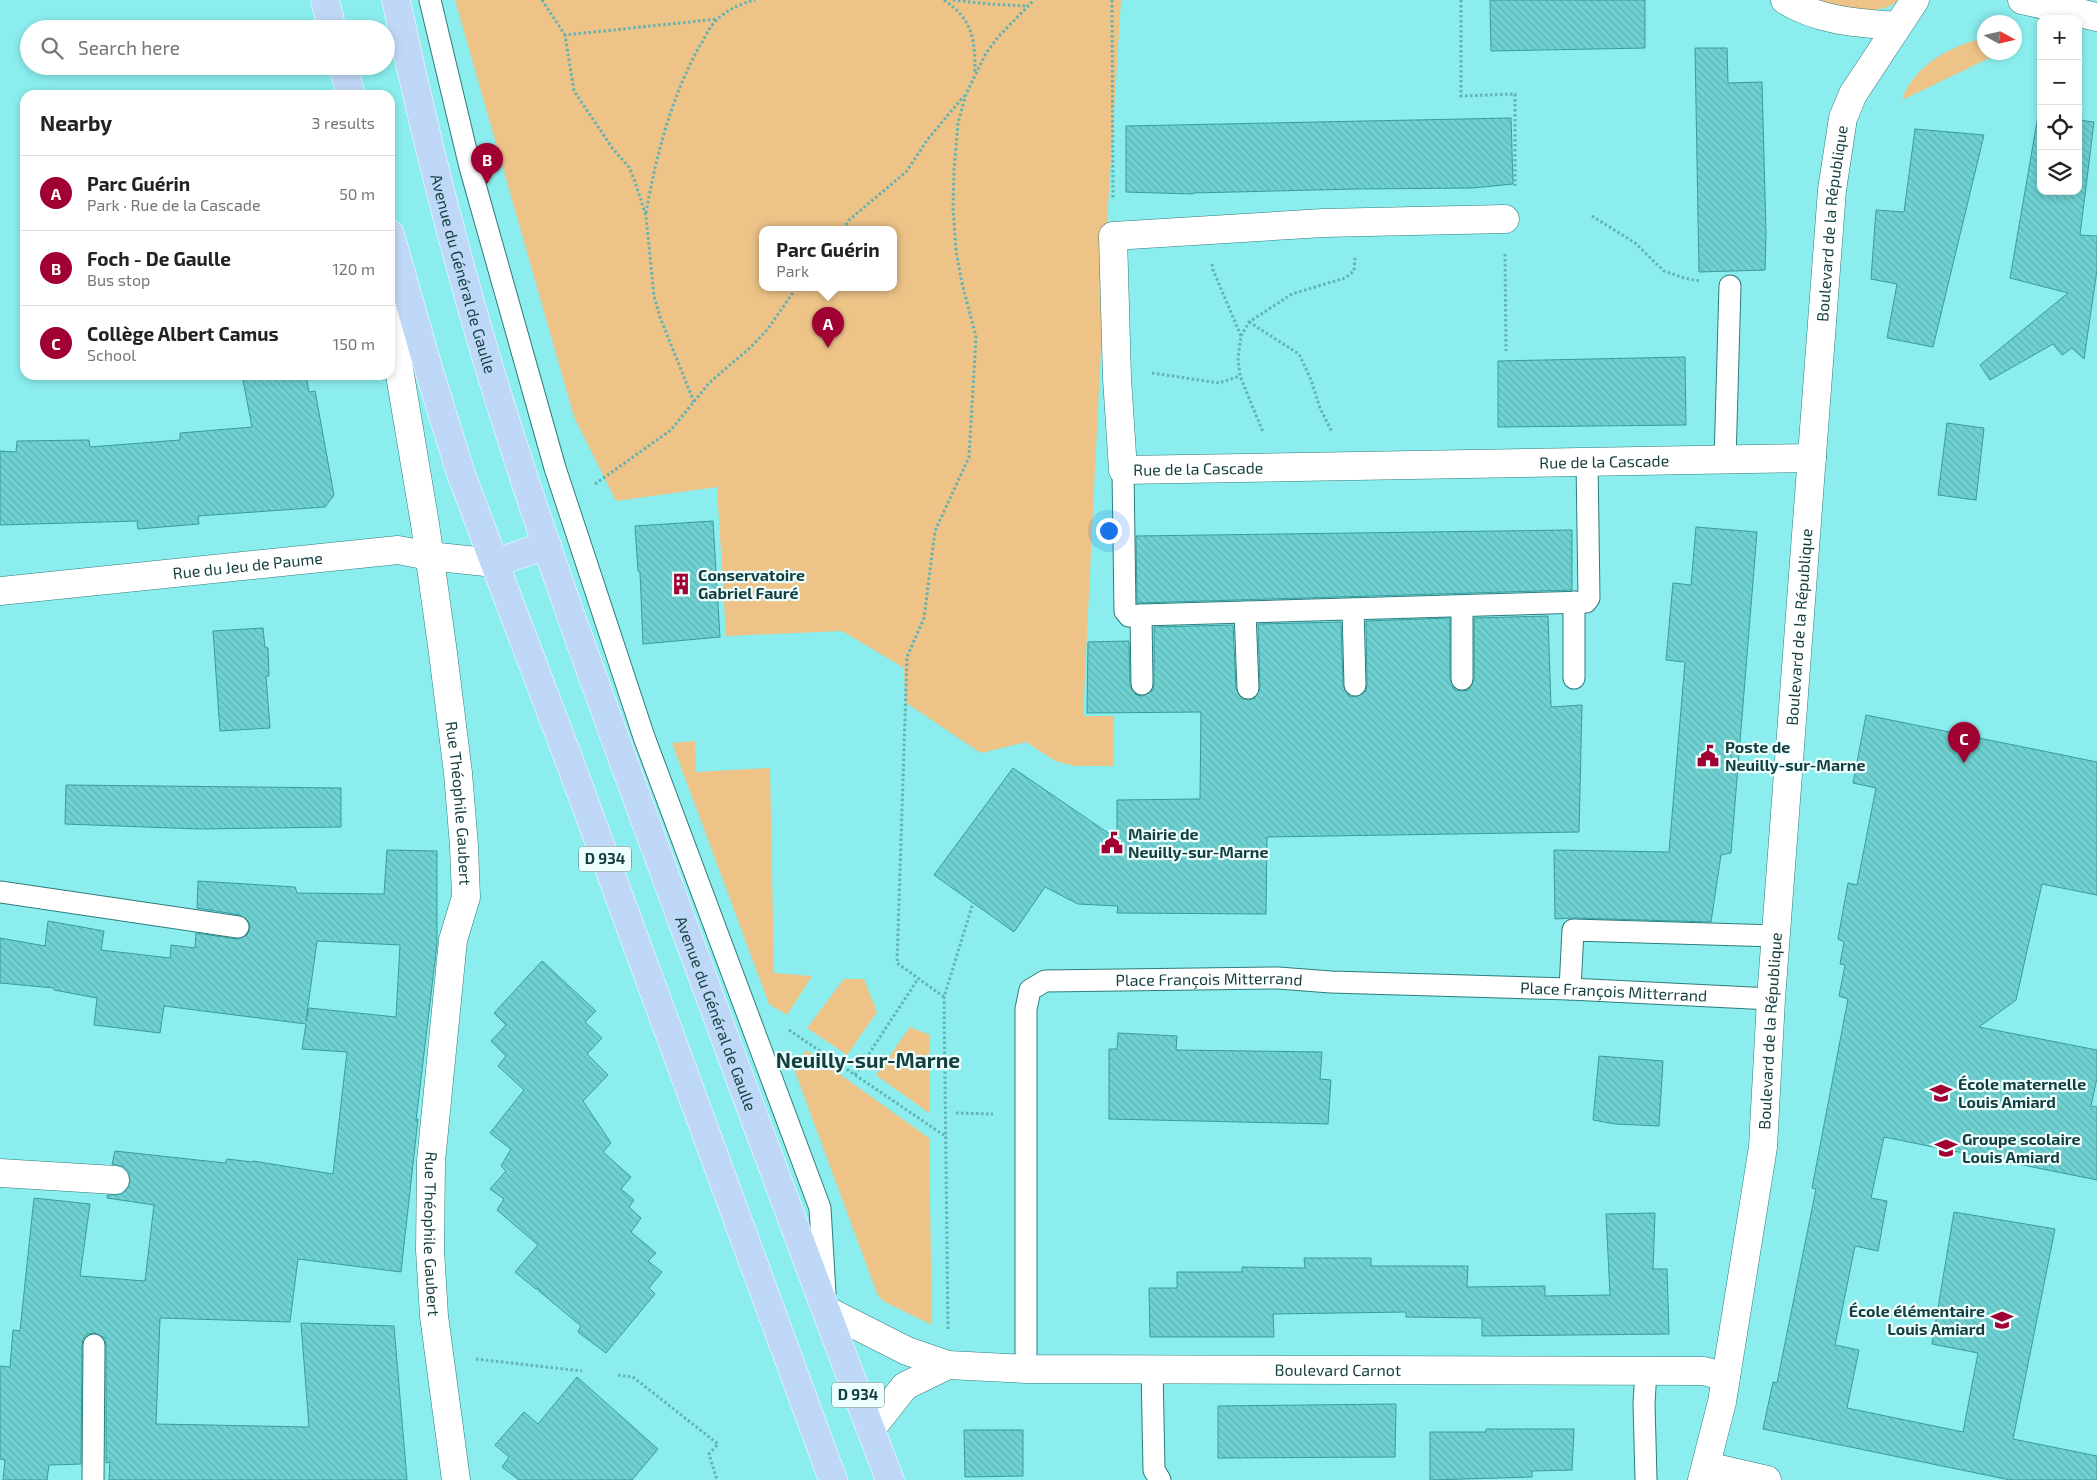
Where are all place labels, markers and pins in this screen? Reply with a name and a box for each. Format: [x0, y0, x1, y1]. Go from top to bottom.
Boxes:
pin: B [471, 143, 503, 184]
pin: A [812, 307, 844, 348]
place label: Conservatoire Gabriel Fauré [698, 565, 805, 602]
building icon: Conservatoire Gabriel Fauré [668, 571, 694, 597]
pin: C [1948, 722, 1980, 763]
place label: Poste de Neuilly-sur-Marne [1725, 737, 1866, 775]
public building icon: Poste de Neuilly-sur-Marne [1695, 743, 1721, 769]
place label: Mairie de Neuilly-sur-Marne [1128, 824, 1269, 862]
public building icon: Mairie de Neuilly-sur-Marne [1099, 830, 1125, 856]
place label: École maternelle Louis Amiard [1958, 1074, 2086, 1111]
school or university icon: École maternelle Louis Amiard [1928, 1080, 1954, 1106]
place label: Groupe scolaire Louis Amiard [1962, 1129, 2081, 1166]
school or university icon: Groupe scolaire Louis Amiard [1933, 1135, 1959, 1161]
place label: École élémentaire Louis Amiard [1849, 1301, 1985, 1338]
school or university icon: École élémentaire Louis Amiard [1989, 1307, 2015, 1333]

